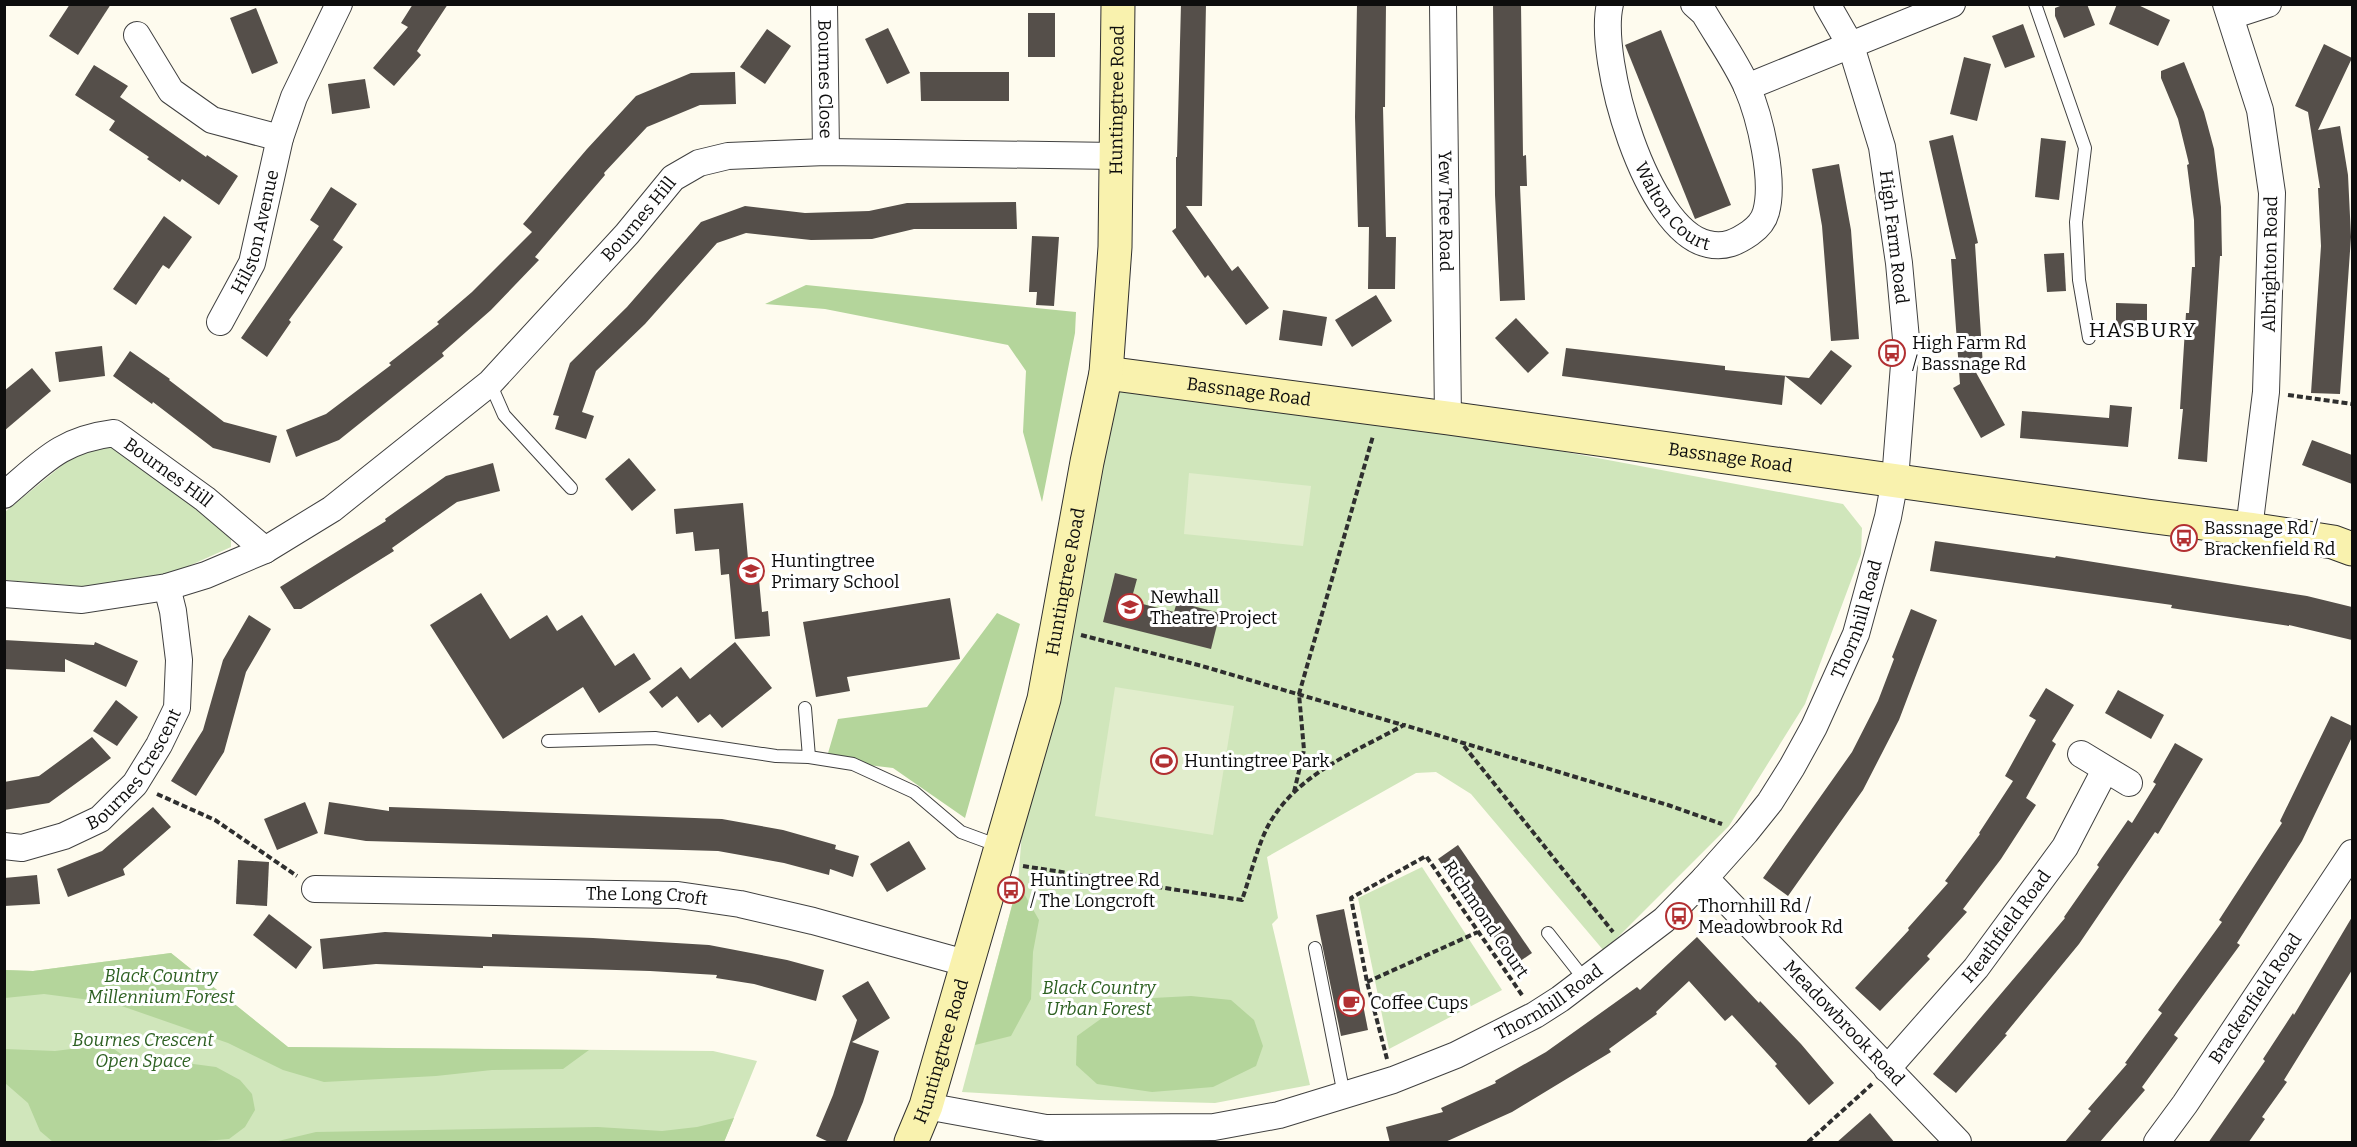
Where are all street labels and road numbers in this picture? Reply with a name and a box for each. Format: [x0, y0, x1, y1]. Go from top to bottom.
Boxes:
street label: Bournes Close [813, 19, 837, 139]
street label: Huntingtree Road [1105, 25, 1129, 175]
street label: Yew Tree Road [1434, 150, 1457, 272]
street label: Walton Court [1630, 159, 1713, 255]
street label: Hilston Avenue [226, 168, 284, 298]
street label: High Farm Road [1875, 169, 1913, 305]
street label: Bournes Hill [596, 172, 681, 266]
street label: Albrighton Road [2258, 195, 2282, 332]
street label: Bassnage Road [1185, 373, 1313, 411]
street label: Bournes Hill [120, 433, 217, 512]
street label: Bassnage Road [1667, 438, 1794, 477]
street label: Huntingtree Road [1041, 506, 1090, 657]
street label: Thornhill Road [1826, 557, 1887, 682]
street label: Bournes Crescent [83, 705, 186, 835]
street label: Richmond Court [1438, 856, 1534, 982]
street label: Heathfield Road [1957, 866, 2055, 987]
street label: The Long Croft [586, 882, 710, 910]
street label: Brackenfield Road [2204, 929, 2307, 1068]
street label: Meadowbrook Road [1779, 956, 1909, 1091]
street label: Thornhill Road [1491, 959, 1607, 1045]
street label: Huntingtree Road [909, 976, 973, 1127]

